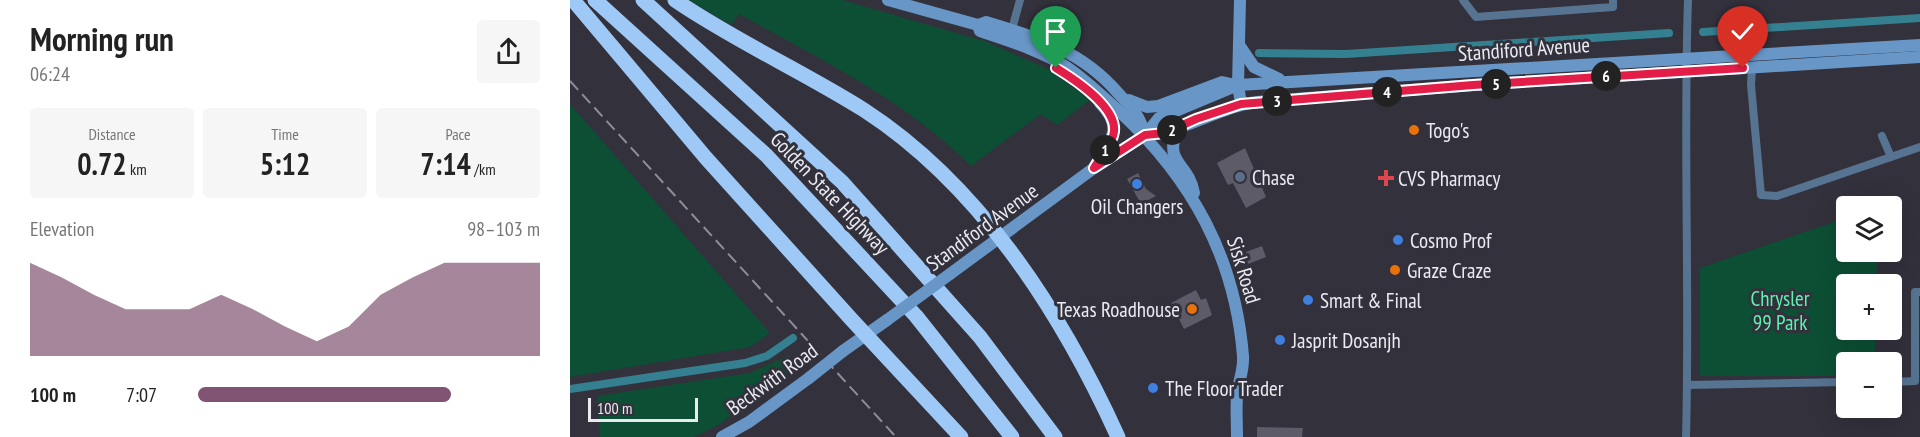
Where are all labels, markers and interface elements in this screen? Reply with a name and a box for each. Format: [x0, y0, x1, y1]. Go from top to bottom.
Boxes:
pin [1030, 6, 1081, 68]
pin [1717, 6, 1768, 68]
icon: arrive [1039, 15, 1072, 48]
icon: check [1726, 15, 1759, 48]
text: Morning run [30, 17, 174, 60]
button: share [477, 20, 540, 83]
street label: Standiford Avenue [1457, 31, 1591, 67]
text: 06:24 [30, 61, 70, 87]
pin: 6 [1591, 61, 1621, 91]
text: 6 [1602, 66, 1610, 86]
pin: 5 [1481, 69, 1511, 99]
text: 5 [1492, 74, 1500, 94]
pin: 4 [1372, 77, 1402, 107]
text: 4 [1383, 82, 1391, 102]
pin: 3 [1262, 86, 1292, 116]
text: 3 [1273, 91, 1281, 111]
pin: 2 [1157, 115, 1187, 145]
place label: Togo's [1426, 117, 1469, 144]
text: 2 [1168, 120, 1176, 140]
marker: Togo's [1407, 123, 1421, 137]
text: Distance [88, 124, 136, 144]
text: Time [271, 124, 299, 144]
text: Pace [445, 124, 471, 144]
street label: Golden State Highway [765, 126, 896, 260]
pin: 1 [1090, 135, 1120, 165]
text: 1 [1101, 140, 1109, 160]
text: 0.72 [77, 144, 127, 183]
text: 5:12 [260, 144, 310, 183]
text: 7:14 [420, 144, 471, 183]
text: km [127, 159, 147, 179]
text: /km [471, 159, 496, 179]
place label: Chase [1252, 164, 1295, 191]
place label: CVS Pharmacy [1398, 165, 1500, 192]
marker: Chase [1233, 170, 1247, 184]
marker: CVS Pharmacy [1379, 171, 1393, 185]
street label: Standiford Avenue [921, 177, 1043, 277]
marker: Oil Changers [1130, 177, 1144, 191]
place label: Oil Changers [1091, 193, 1183, 220]
map controls [1836, 196, 1902, 418]
button: layers [1836, 196, 1902, 262]
text: Elevation [30, 216, 94, 242]
text: 98–103 m [467, 216, 540, 242]
place label: Cosmo Prof [1410, 227, 1492, 254]
street label: Sisk Road [1221, 233, 1267, 307]
marker: Cosmo Prof [1391, 233, 1405, 247]
place label: Graze Craze [1407, 257, 1491, 284]
marker: Graze Craze [1388, 263, 1402, 277]
button: + [1836, 274, 1902, 340]
park label: Chrysler 99 Park [1751, 285, 1810, 336]
place label: Smart & Final [1320, 287, 1422, 314]
marker: Smart & Final [1301, 293, 1315, 307]
place label: Texas Roadhouse [1057, 296, 1180, 323]
marker: Texas Roadhouse [1185, 302, 1199, 316]
place label: Jasprit Dosanjh [1291, 327, 1401, 354]
marker: Jasprit Dosanjh [1273, 333, 1287, 347]
street label: Beckwith Road [721, 337, 823, 421]
button: − [1836, 352, 1902, 418]
place label: The Floor Trader [1165, 375, 1284, 402]
marker: The Floor Trader [1146, 381, 1160, 395]
text: 100 m [30, 382, 76, 408]
text: 7:07 [126, 382, 157, 408]
scale bar [588, 395, 698, 422]
text: 100 m [597, 398, 632, 418]

